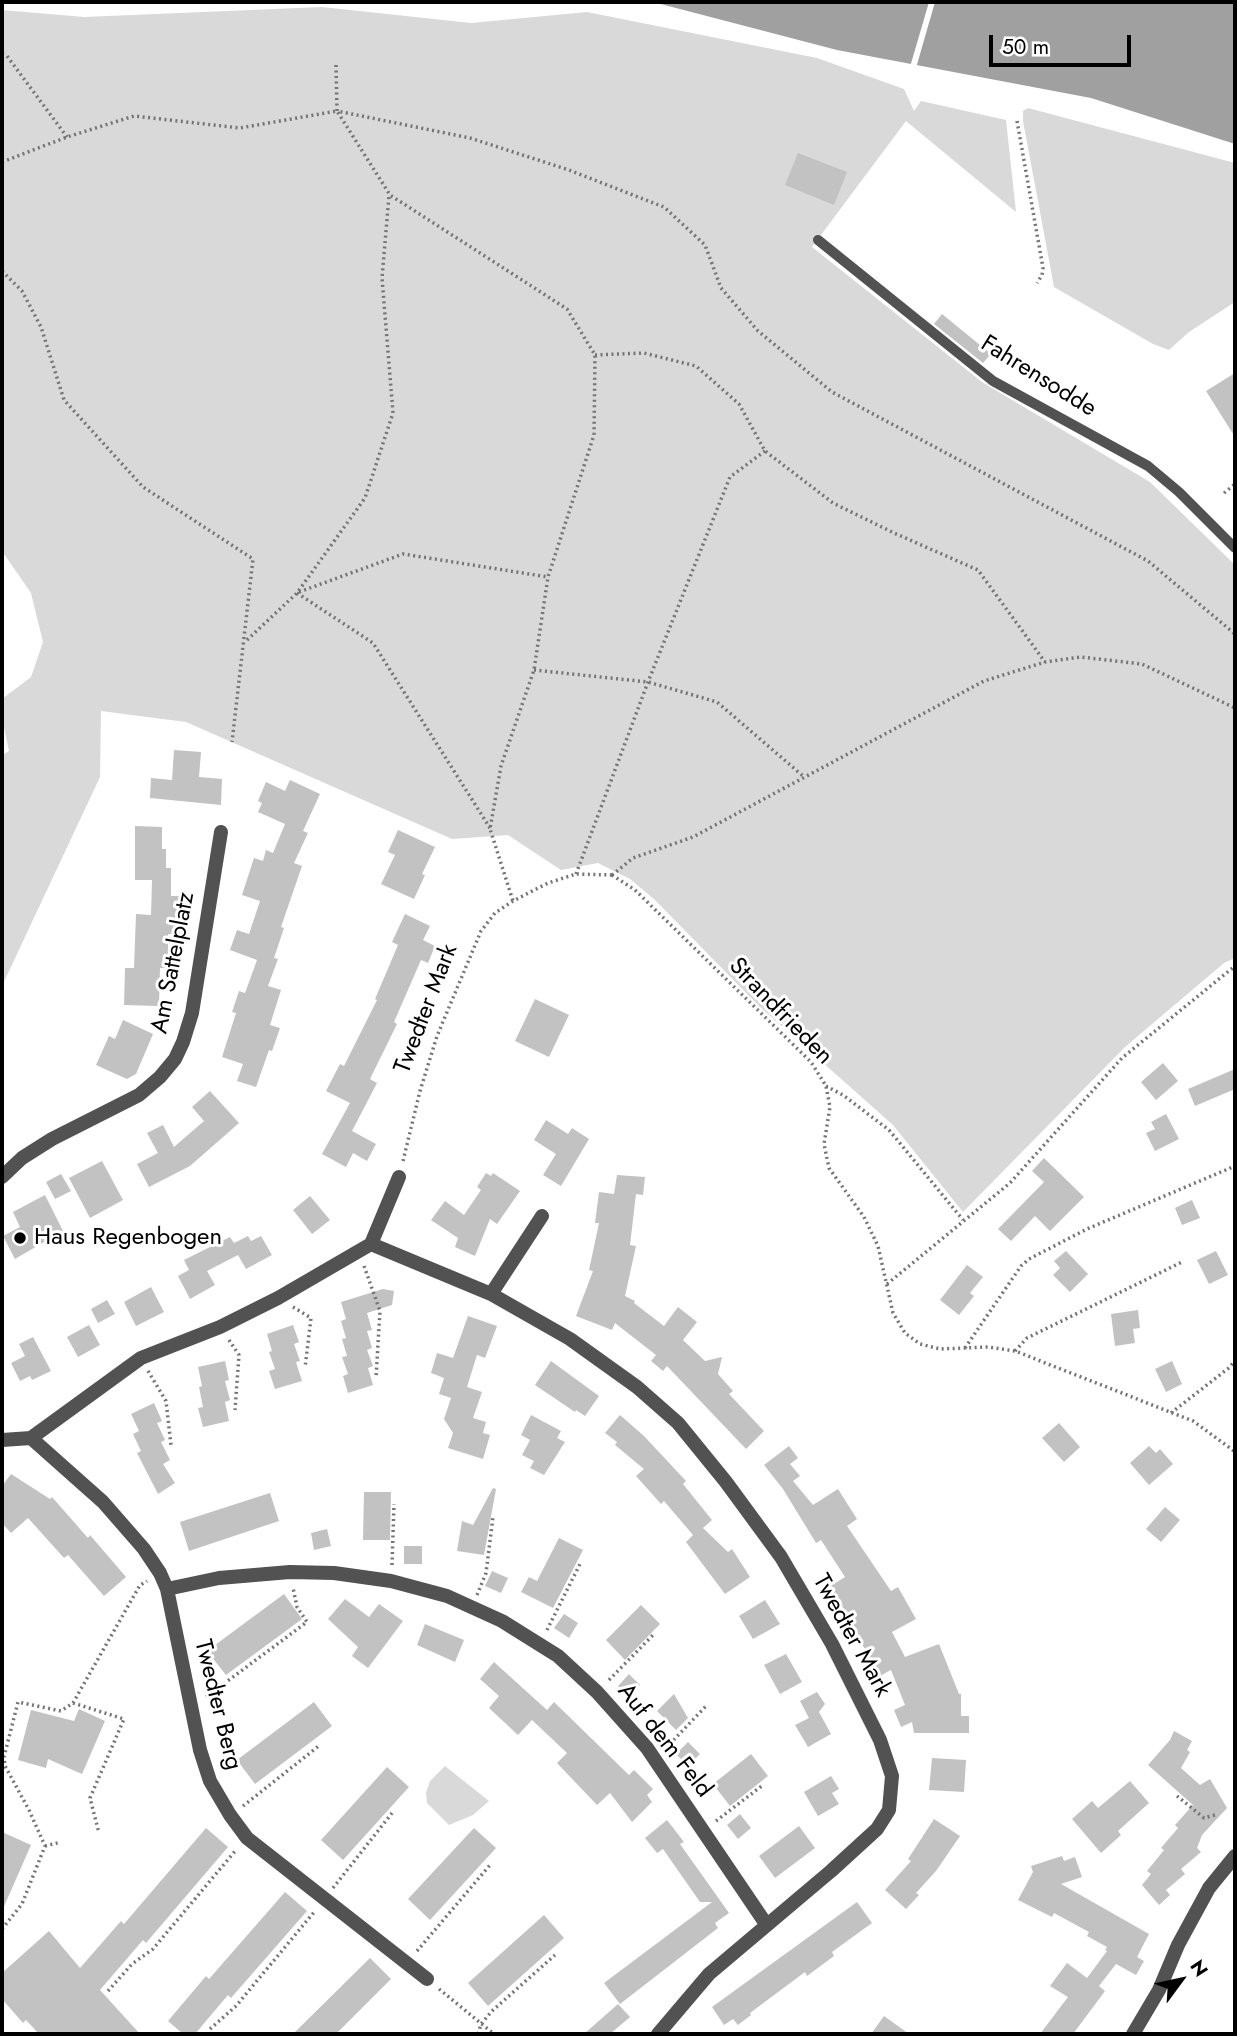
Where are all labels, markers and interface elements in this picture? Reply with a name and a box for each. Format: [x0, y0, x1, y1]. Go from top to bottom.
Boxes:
scale bar [992, 21, 1134, 65]
text: 50 m [1002, 32, 1049, 62]
street label: Fahrensodde [975, 330, 1101, 424]
street label: Am Sattelplatz [146, 890, 202, 1036]
street label: Twedter Mark [389, 940, 465, 1078]
street label: Strandfrieden [722, 953, 838, 1071]
place label: Haus Regenbogen [34, 1224, 222, 1252]
marker: Haus Regenbogen [12, 1230, 28, 1246]
street label: Twedter Mark [805, 1570, 897, 1702]
street label: Twedter Berg [187, 1637, 247, 1773]
street label: Auf dem Feld [611, 1678, 717, 1804]
north arrow [1146, 1945, 1216, 2015]
text: N [1184, 1955, 1214, 1982]

